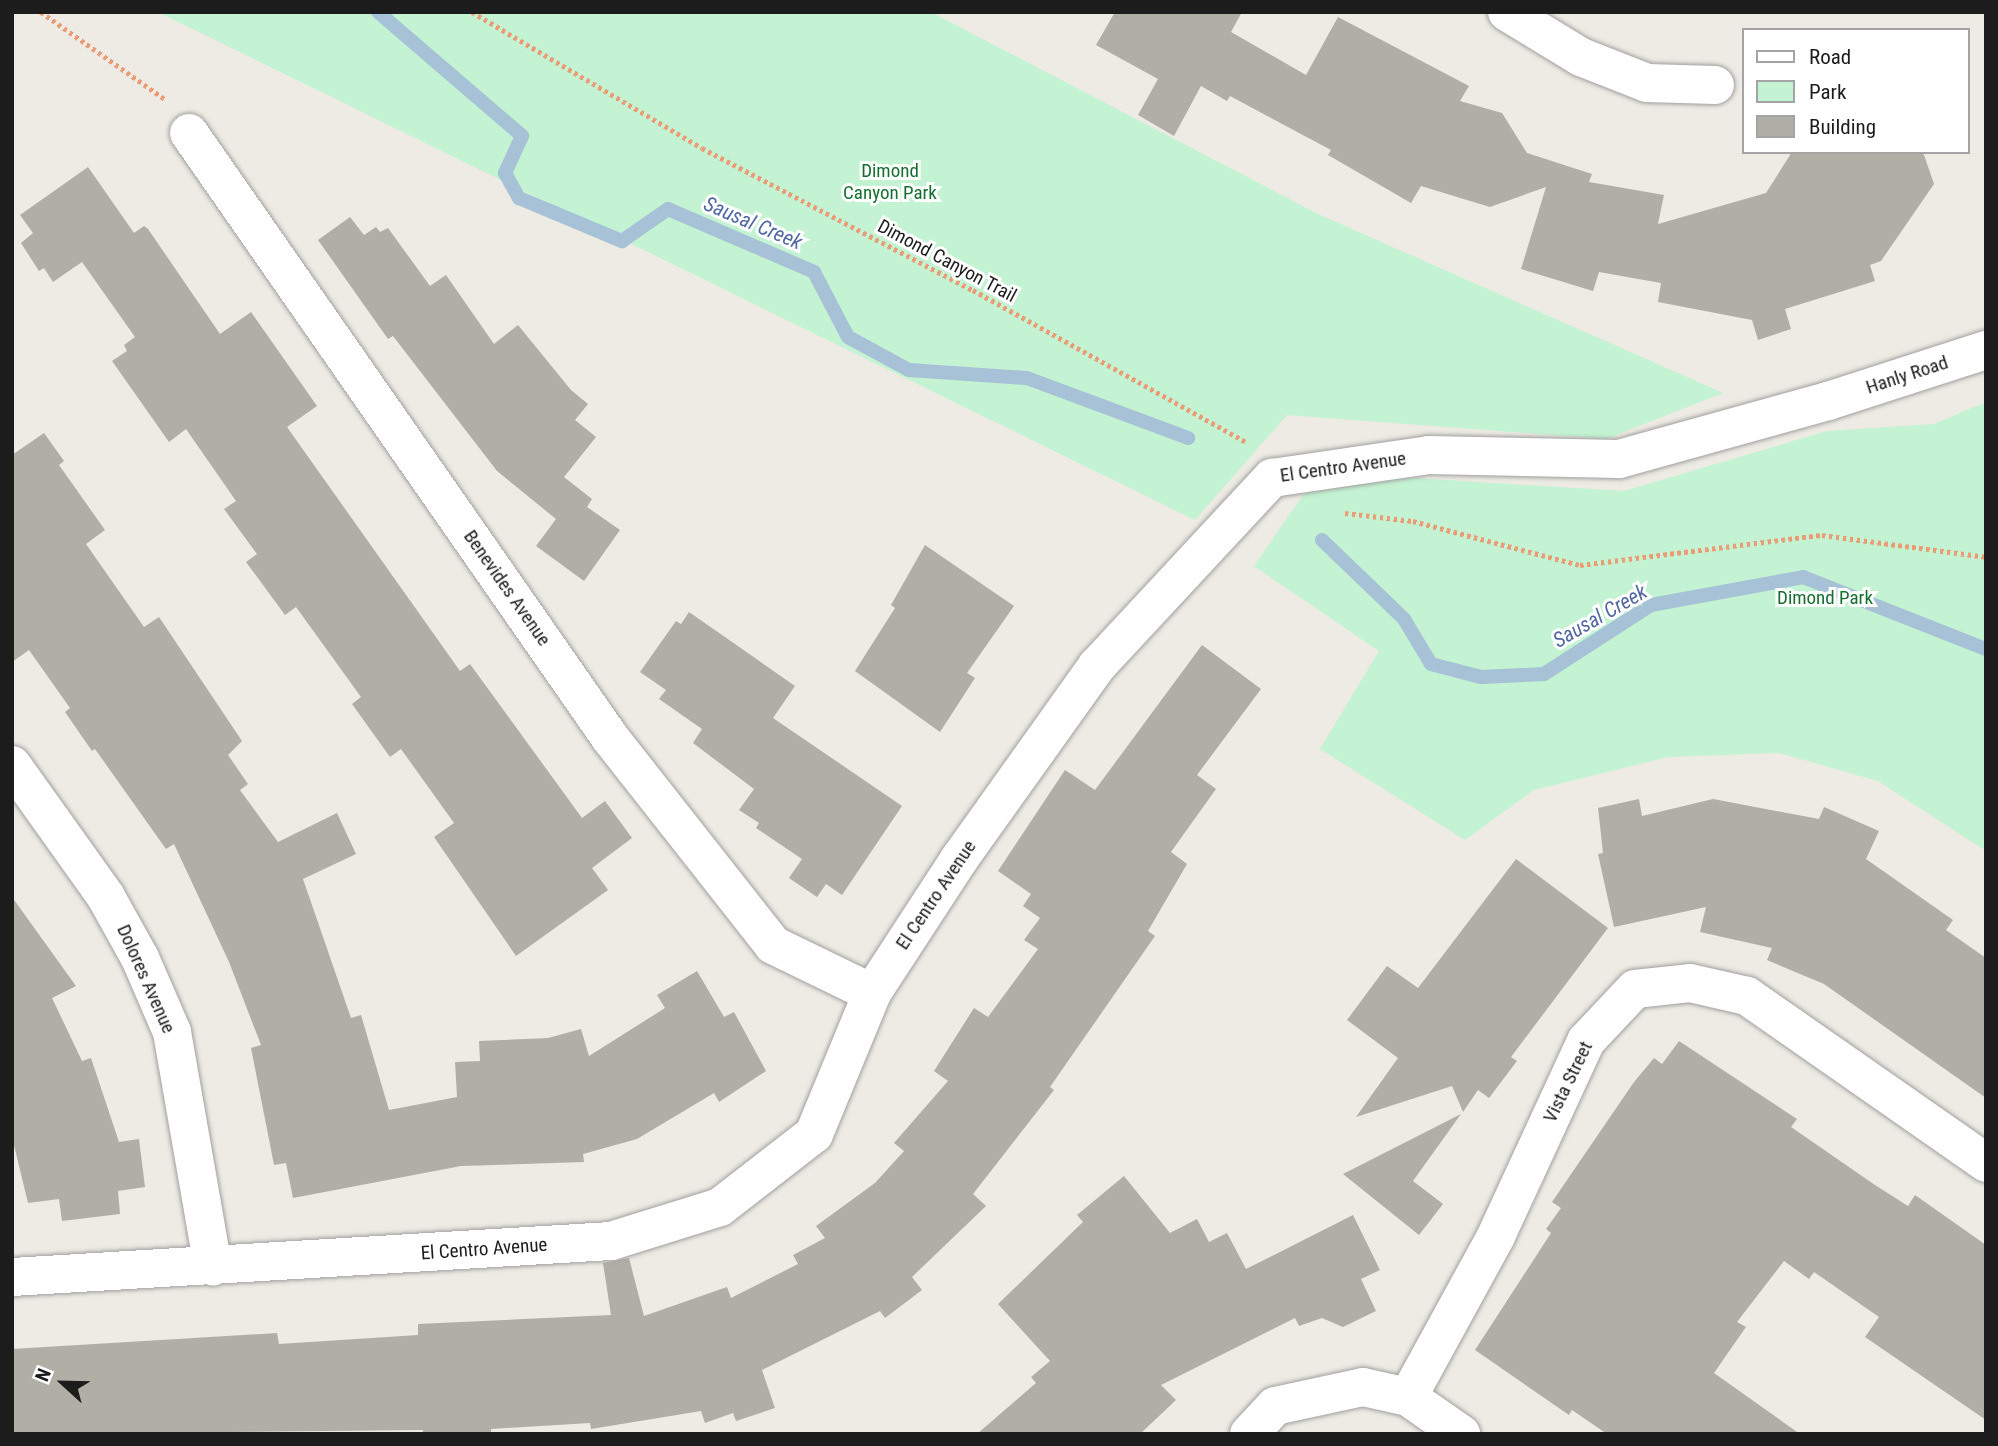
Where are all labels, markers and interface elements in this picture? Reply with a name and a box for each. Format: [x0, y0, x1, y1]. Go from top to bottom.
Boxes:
legend [1742, 28, 1970, 154]
text: Road [1809, 45, 1851, 69]
text: Park [1809, 80, 1846, 104]
text: Building [1809, 115, 1876, 139]
park label: Dimond Canyon Park [843, 160, 937, 204]
water label: Sausal Creek [700, 191, 806, 255]
street label: Dimond Canyon Trail [873, 215, 1021, 307]
street label: Hanly Road [1863, 351, 1951, 399]
street label: El Centro Avenue [1279, 447, 1407, 487]
street label: Benevides Avenue [459, 526, 555, 650]
water label: Sausal Creek [1548, 579, 1652, 653]
park label: Dimond Park [1777, 587, 1873, 609]
street label: El Centro Avenue [891, 836, 981, 954]
street label: Dolores Avenue [112, 921, 180, 1037]
street label: Vista Street [1539, 1038, 1597, 1126]
street label: El Centro Avenue [420, 1233, 548, 1265]
north arrow [28, 1348, 98, 1418]
text: N [30, 1365, 56, 1385]

